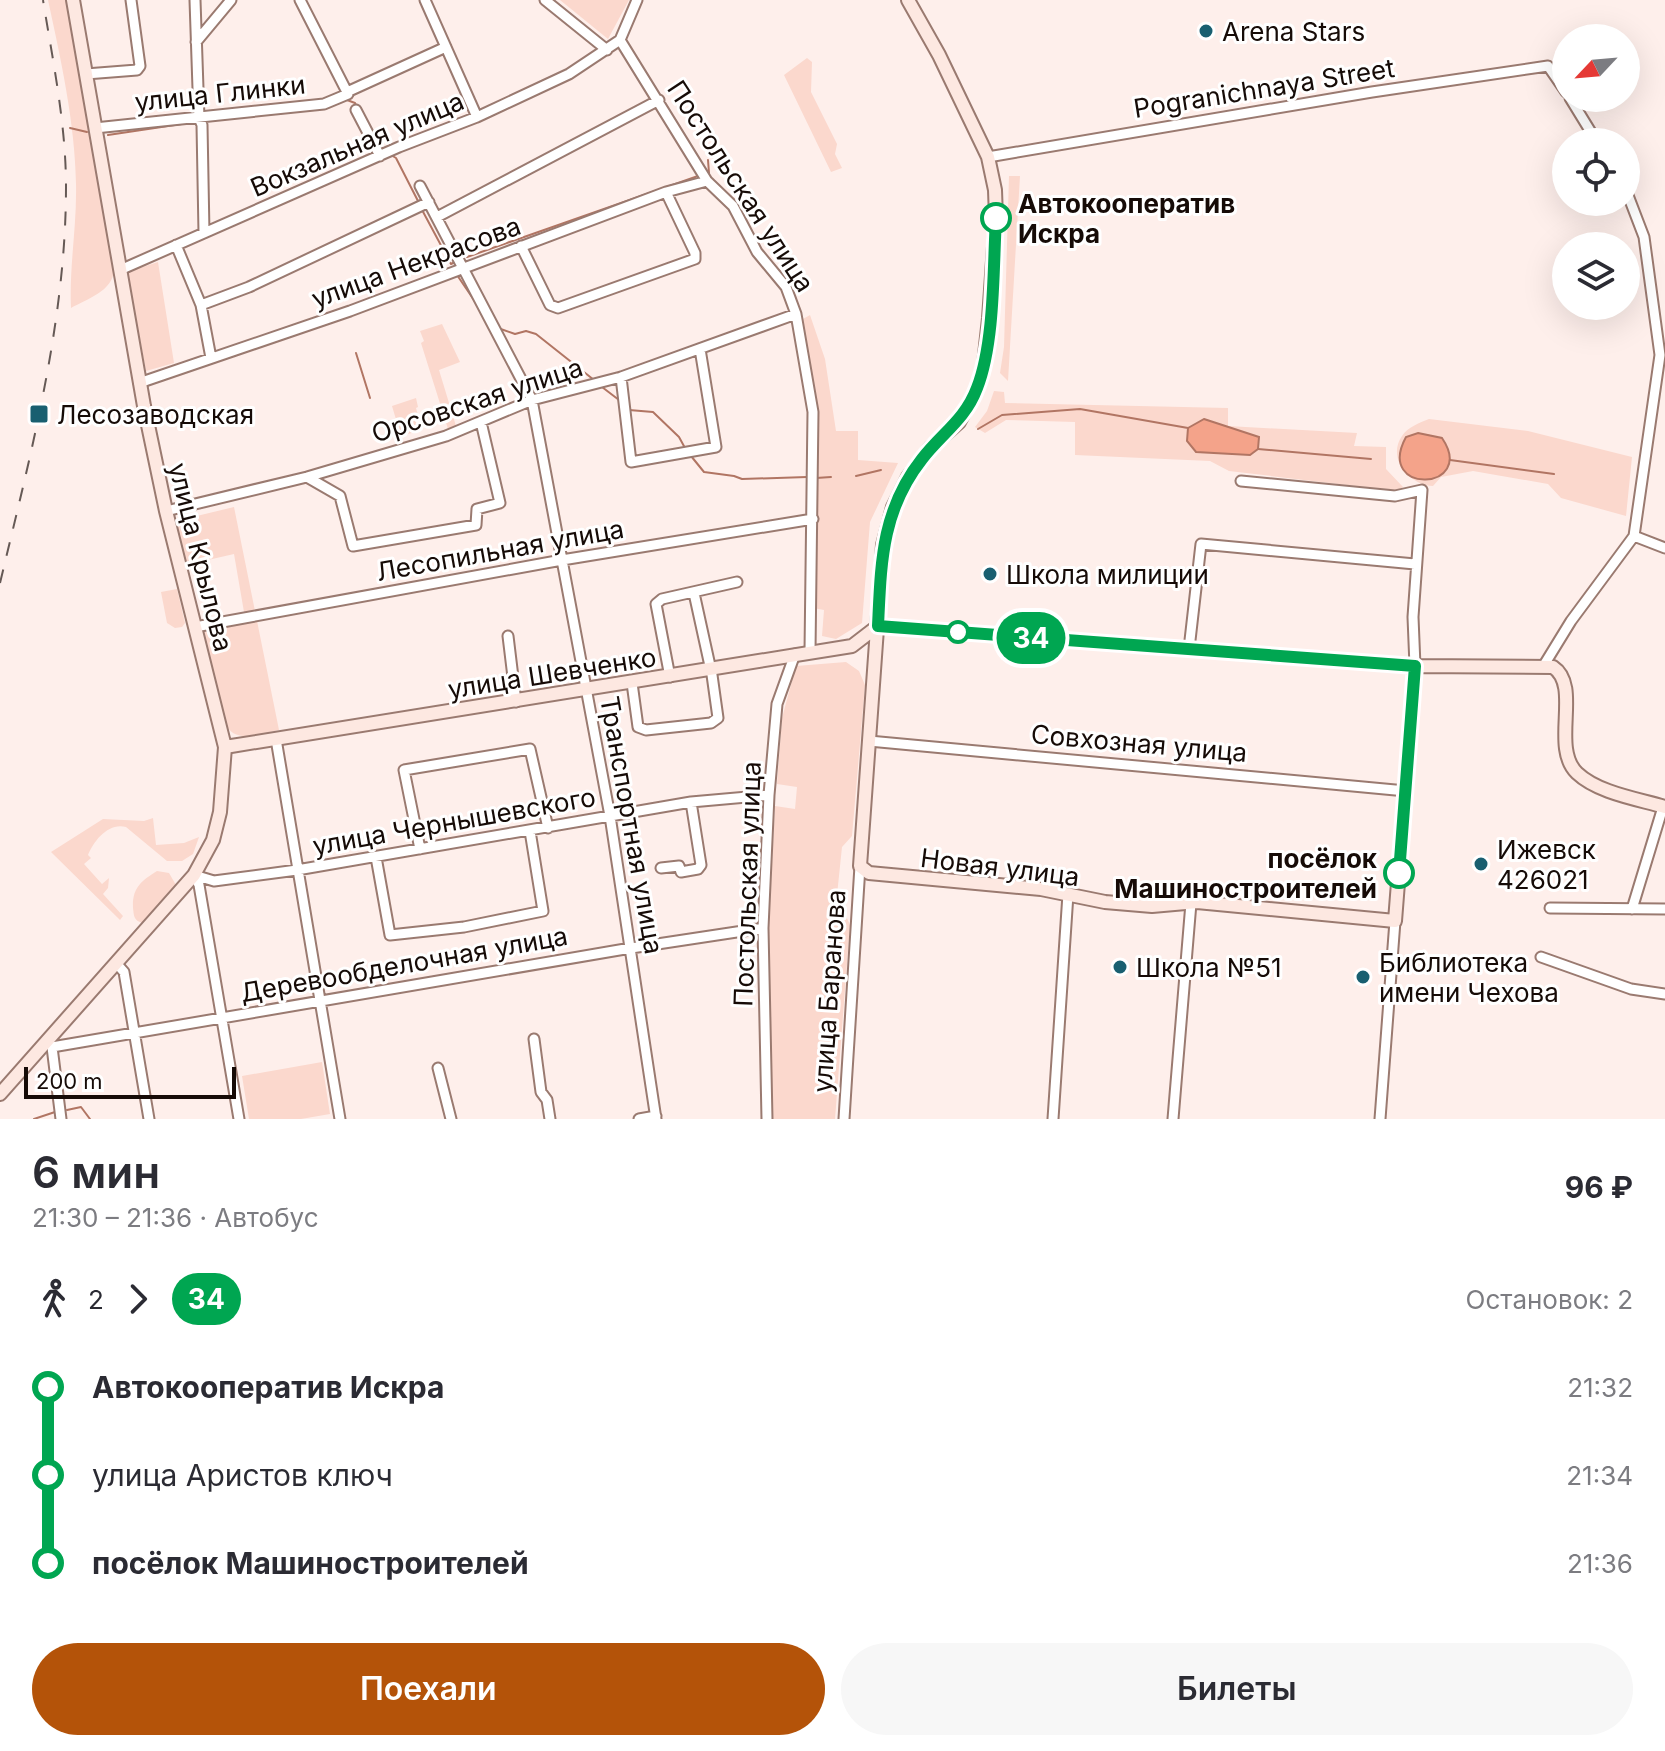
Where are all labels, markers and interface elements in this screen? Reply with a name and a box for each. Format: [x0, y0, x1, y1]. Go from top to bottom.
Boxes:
place label: Arena Stars [1222, 16, 1365, 47]
marker: Arena Stars [1197, 22, 1215, 40]
north arrow [1552, 24, 1640, 112]
map controls [1552, 24, 1640, 320]
street label: Pogranichnaya Street [1131, 52, 1397, 124]
street label: улица Глинки [133, 69, 307, 117]
street label: Постольская улица [661, 75, 821, 297]
street label: Вокзальная улица [246, 85, 468, 203]
button: locate [1552, 128, 1640, 216]
place label: Автокооператив Искра [1018, 188, 1235, 249]
marker: Автокооператив Искра [981, 203, 1011, 233]
street label: улица Некрасова [307, 210, 525, 314]
button: layers [1552, 232, 1640, 320]
street label: Орсовская улица [368, 351, 586, 449]
place label: Лесозаводская [57, 399, 254, 430]
marker: Лесозаводская [28, 403, 50, 425]
street label: улица Крылова [163, 459, 239, 655]
street label: Лесопильная улица [374, 513, 626, 587]
place label: Школа милиции [1006, 559, 1209, 590]
marker: Школа милиции [981, 565, 999, 583]
line badge: 34 [995, 612, 1067, 664]
unlabelled marker [947, 621, 969, 643]
text: 34 [1012, 621, 1050, 655]
street label: улица Шевченко [446, 641, 658, 705]
street label: Транспортная улица [594, 694, 670, 956]
street label: Совхозная улица [1030, 718, 1248, 768]
street label: Постольская улица [727, 761, 767, 1007]
street label: улица Чернышевского [310, 781, 598, 861]
place label: Ижевск 426021 [1497, 834, 1596, 895]
street label: Новая улица [919, 842, 1081, 892]
place label: посёлок Машиностроителей [1114, 843, 1378, 904]
marker: Ижевск 426021 [1472, 855, 1490, 873]
marker: посёлок Машиностроителей [1384, 858, 1414, 888]
street label: улица Баранова [806, 888, 852, 1094]
street label: Деревообделочная улица [238, 920, 570, 1008]
place label: Библиотека имени Чехова [1379, 947, 1559, 1008]
place label: Школа №51 [1136, 952, 1282, 983]
marker: Школа №51 [1111, 958, 1129, 976]
marker: Библиотека имени Чехова [1354, 968, 1372, 986]
scale bar [24, 1063, 236, 1099]
text: 200 m [36, 1068, 103, 1094]
text: 6 мин [32, 1145, 160, 1199]
text: 96 ₽ [1565, 1169, 1633, 1205]
text: 21:30 – 21:36 · Автобус [32, 1202, 318, 1233]
icon: walk [32, 1277, 76, 1321]
icon: forward [116, 1277, 160, 1321]
text: 34 [188, 1282, 225, 1316]
text: 2 [88, 1284, 104, 1315]
text: Остановок: 2 [1466, 1284, 1633, 1315]
text: Автокооператив Искра [92, 1369, 444, 1405]
text: 21:32 [1567, 1372, 1633, 1403]
text: улица Аристов ключ [92, 1457, 393, 1493]
text: 21:34 [1566, 1460, 1633, 1491]
text: посёлок Машиностроителей [92, 1545, 529, 1581]
text: 21:36 [1567, 1548, 1633, 1579]
button: Поехали [32, 1643, 825, 1735]
button: Билеты [841, 1643, 1633, 1735]

